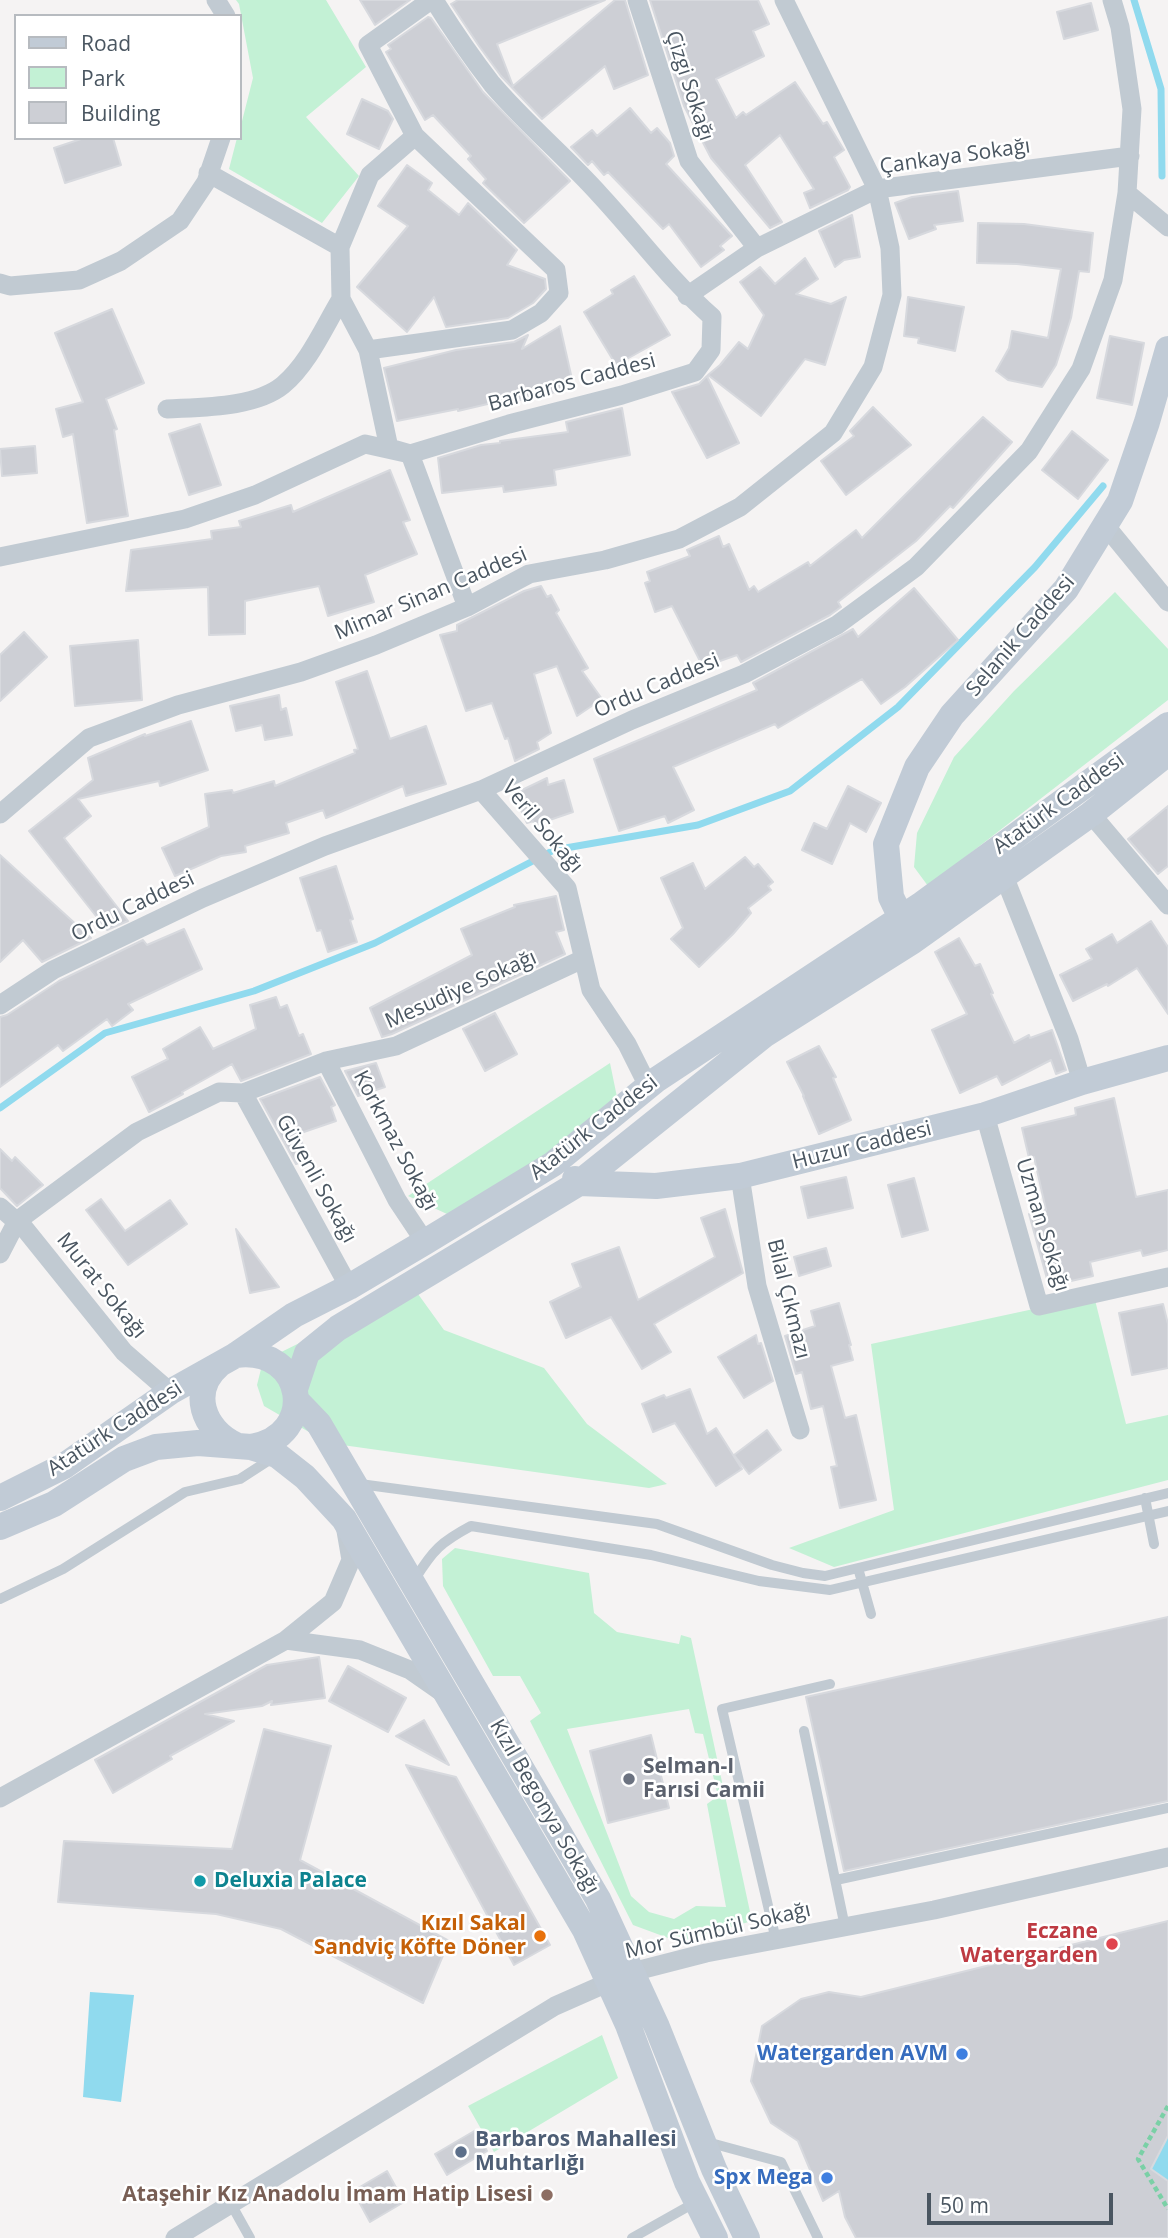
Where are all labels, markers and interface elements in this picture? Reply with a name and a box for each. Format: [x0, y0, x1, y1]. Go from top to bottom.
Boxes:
legend [14, 14, 242, 140]
street label: Çizgi Sokağı [659, 28, 719, 144]
text: Road [81, 29, 131, 57]
text: Park [81, 64, 125, 92]
text: Building [81, 99, 160, 127]
street label: Çankaya Sokağı [878, 134, 1032, 180]
street label: Barbaros Caddesi [485, 348, 659, 418]
street label: Mimar Sinan Caddesi [331, 542, 531, 646]
street label: Selanik Caddesi [961, 570, 1081, 702]
street label: Ordu Caddesi [590, 648, 724, 724]
street label: Atatürk Caddesi [989, 748, 1129, 860]
street label: Veril Sokağı [496, 776, 588, 878]
street label: Ordu Caddesi [67, 866, 199, 948]
street label: Mesudiye Sokağı [381, 945, 541, 1035]
street label: Korkmaz Sokağı [347, 1067, 443, 1215]
street label: Atatürk Caddesi [525, 1070, 663, 1186]
street label: Güvenli Sokağı [270, 1110, 362, 1248]
street label: Huzur Caddesi [790, 1116, 934, 1176]
street label: Uzman Sokağı [1010, 1155, 1074, 1295]
street label: Murat Sokağı [51, 1228, 151, 1344]
street label: Bilal Çıkmazı [761, 1237, 815, 1361]
street label: Atatürk Caddesi [43, 1376, 187, 1482]
street label: Kızıl Begonya Sokağı [484, 1715, 604, 1899]
place label: Selman-I Farısi Camii [643, 1754, 765, 1804]
marker: Selman-I Farısi Camii [621, 1771, 637, 1787]
place label: Deluxia Palace [214, 1868, 367, 1894]
marker: Deluxia Palace [192, 1873, 208, 1889]
street label: Mor Sümbül Sokağı [623, 1897, 813, 1965]
place label: Kızıl Sakal Sandviç Köfte Döner [314, 1911, 526, 1961]
place label: Eczane Watergarden [960, 1919, 1098, 1969]
marker: Kızıl Sakal Sandviç Köfte Döner [532, 1928, 548, 1944]
marker: Eczane Watergarden [1104, 1936, 1120, 1952]
place label: Watergarden AVM [757, 2041, 948, 2067]
marker: Watergarden AVM [954, 2046, 970, 2062]
place label: Barbaros Mahallesi Muhtarlığı [475, 2127, 677, 2177]
marker: Barbaros Mahallesi Muhtarlığı [453, 2144, 469, 2160]
place label: Spx Mega [714, 2165, 813, 2191]
marker: Spx Mega [819, 2170, 835, 2186]
scale bar [930, 2178, 1116, 2222]
place label: Ataşehir Kız Anadolu İmam Hatip Lisesi [122, 2182, 533, 2208]
marker: Ataşehir Kız Anadolu İmam Hatip Lisesi [539, 2187, 555, 2203]
text: 50 m [940, 2191, 989, 2219]

